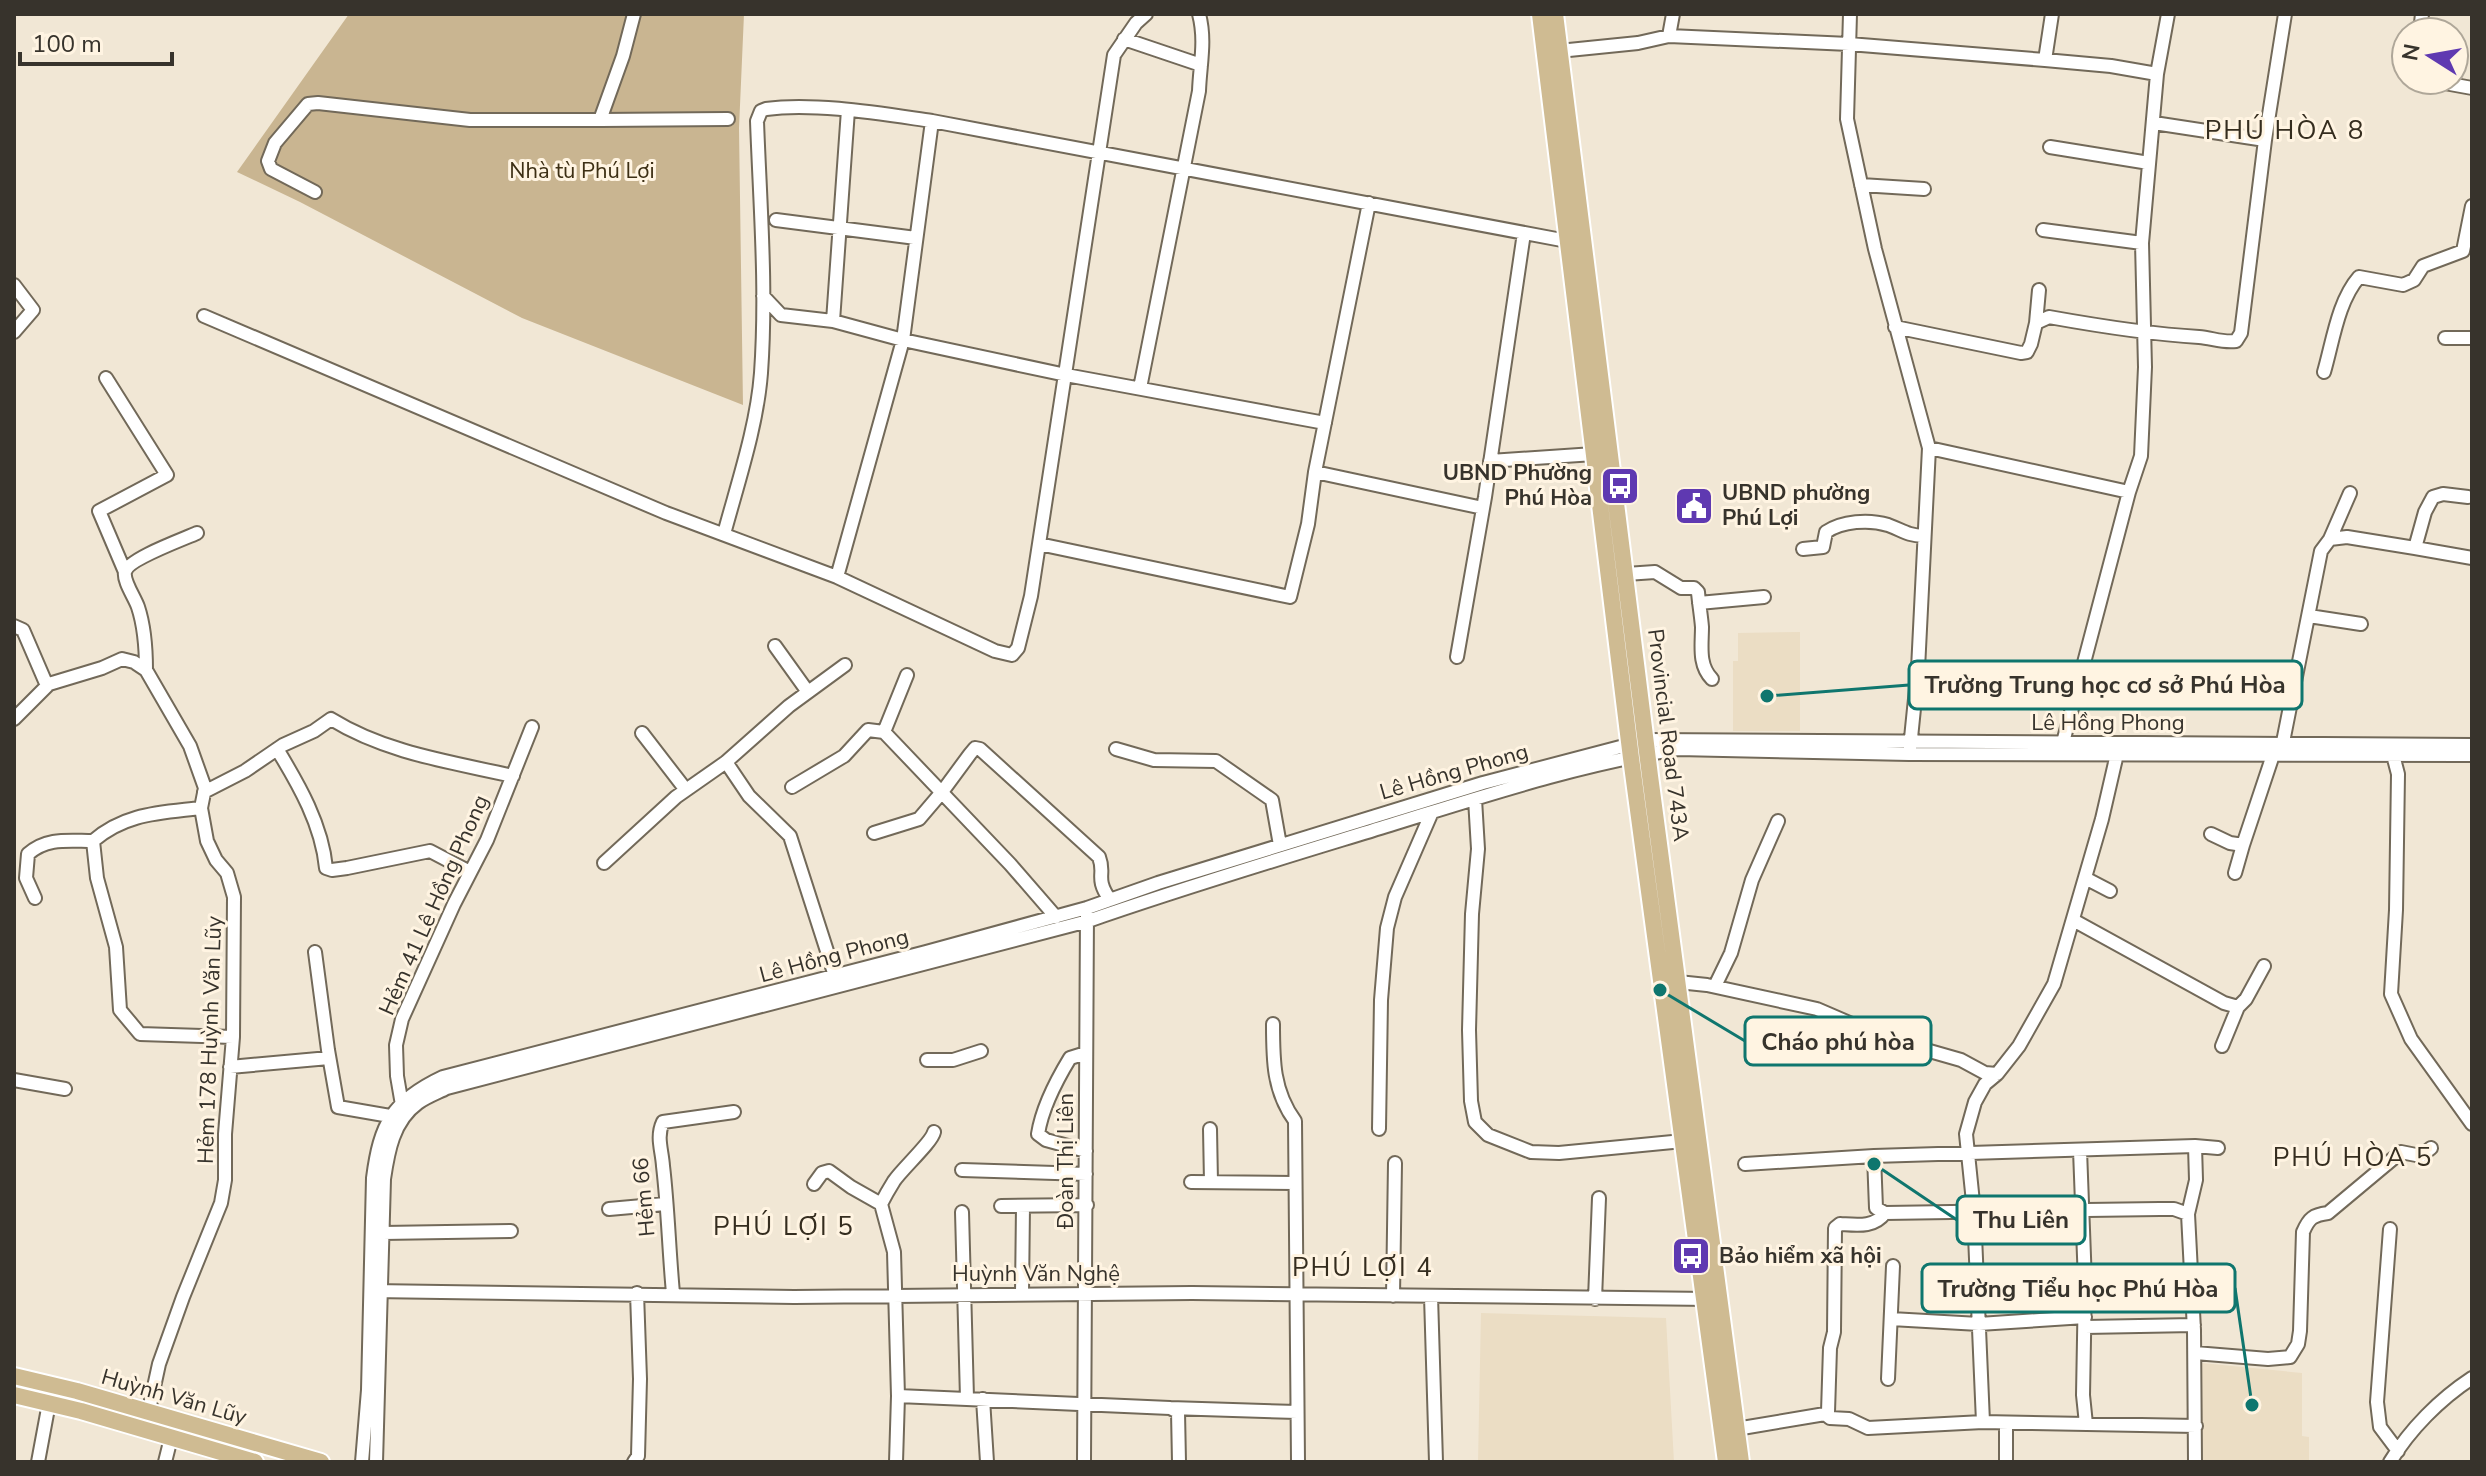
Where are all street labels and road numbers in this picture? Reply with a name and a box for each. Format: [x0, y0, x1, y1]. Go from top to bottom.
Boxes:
street label: Provincial Road 743A [1640, 627, 1696, 843]
street label: Lê Hồng Phong [2031, 708, 2185, 738]
street label: Lê Hồng Phong [1376, 736, 1532, 808]
street label: Hẻm 41 Lê Hồng Phong [372, 790, 496, 1020]
street label: Hẻm 178 Huỳnh Văn Lũy [191, 915, 229, 1165]
street label: Lê Hồng Phong [756, 922, 912, 990]
street label: Đoàn Thị Liên [1051, 1093, 1081, 1230]
street label: Hẻm 66 [626, 1156, 662, 1238]
street label: Huỳnh Văn Nghệ [952, 1259, 1120, 1289]
street label: Huỳnh Văn Lũy [98, 1362, 251, 1432]

